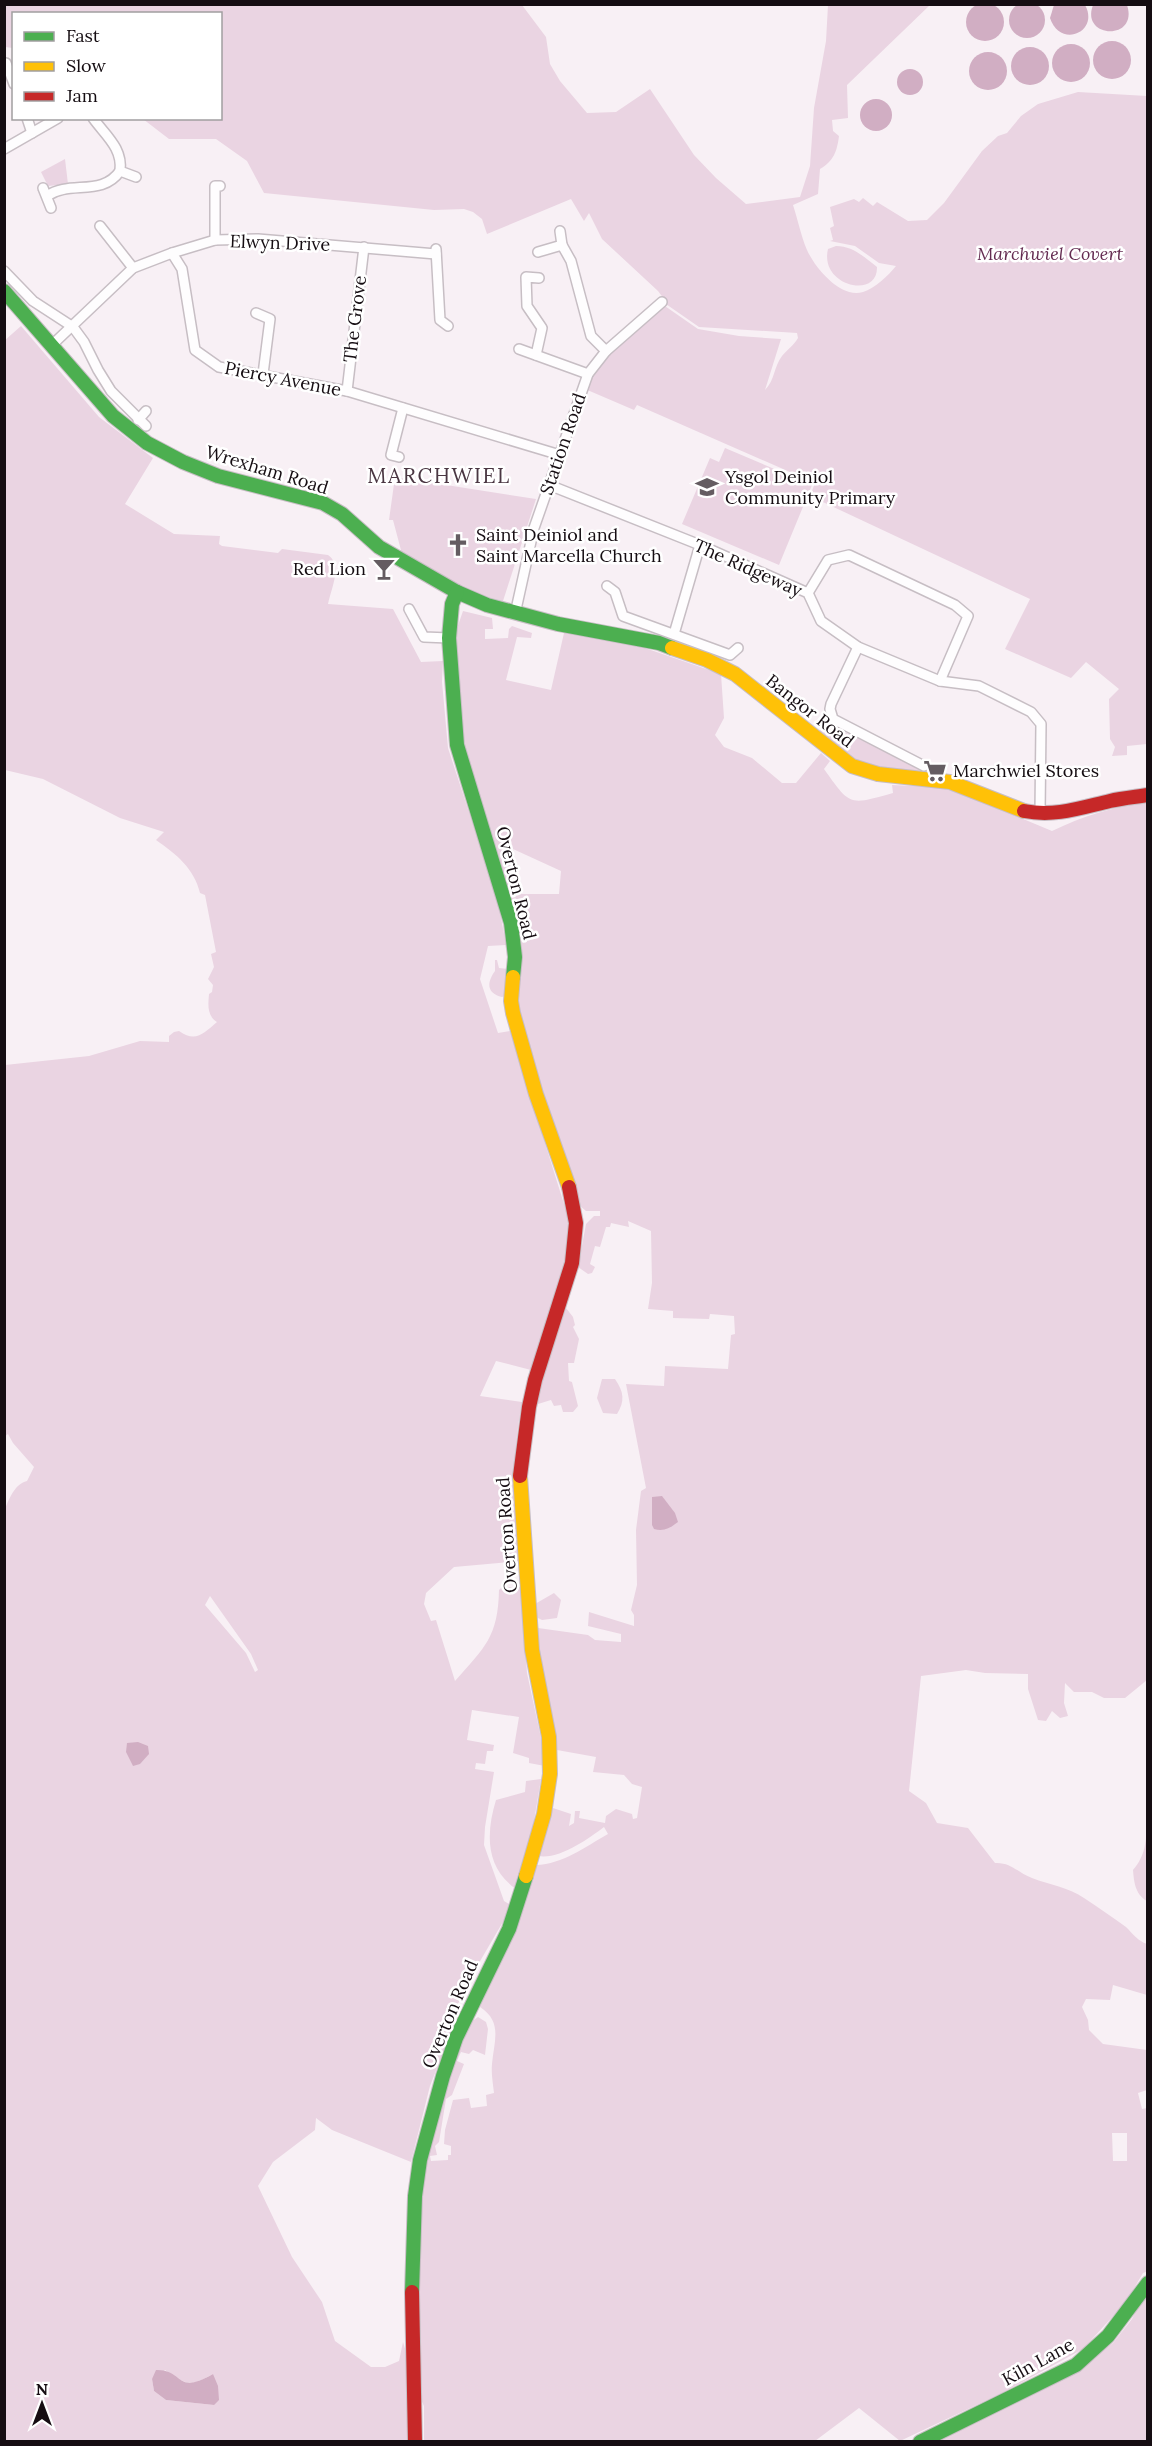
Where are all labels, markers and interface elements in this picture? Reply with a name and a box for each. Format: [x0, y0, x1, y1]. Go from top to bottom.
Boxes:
legend [12, 12, 222, 120]
text: Fast [66, 24, 100, 47]
text: Slow [66, 54, 106, 77]
text: Jam [65, 84, 98, 107]
street label: Elwyn Drive [229, 229, 331, 256]
park label: Marchwiel Covert [977, 242, 1124, 265]
street label: The Grove [338, 274, 371, 364]
street label: Piercy Avenue [223, 356, 344, 401]
street label: Station Road [534, 390, 591, 498]
street label: Wrexham Road [203, 440, 331, 499]
district label: MARCHWIEL [367, 462, 511, 489]
place label: Ysgol Deiniol Community Primary [724, 465, 896, 509]
school or university icon: Ysgol Deiniol Community Primary [694, 474, 720, 500]
place label: Saint Deiniol and Saint Marcella Church [476, 523, 662, 567]
church icon: Saint Deiniol and Saint Marcella Church [445, 532, 471, 558]
street label: The Ridgeway [690, 533, 806, 602]
bar icon: Red Lion [371, 556, 397, 582]
place label: Red Lion [293, 557, 366, 580]
street label: Bangor Road [761, 669, 859, 752]
supermarket icon: Marchwiel Stores [922, 758, 948, 784]
place label: Marchwiel Stores [953, 759, 1099, 782]
street label: Overton Road [491, 824, 542, 942]
street label: Overton Road [491, 1476, 522, 1594]
street label: Overton Road [416, 1956, 483, 2072]
street label: Kiln Lane [998, 2332, 1078, 2391]
north arrow [12, 2374, 72, 2434]
text: N [36, 2379, 48, 2399]

